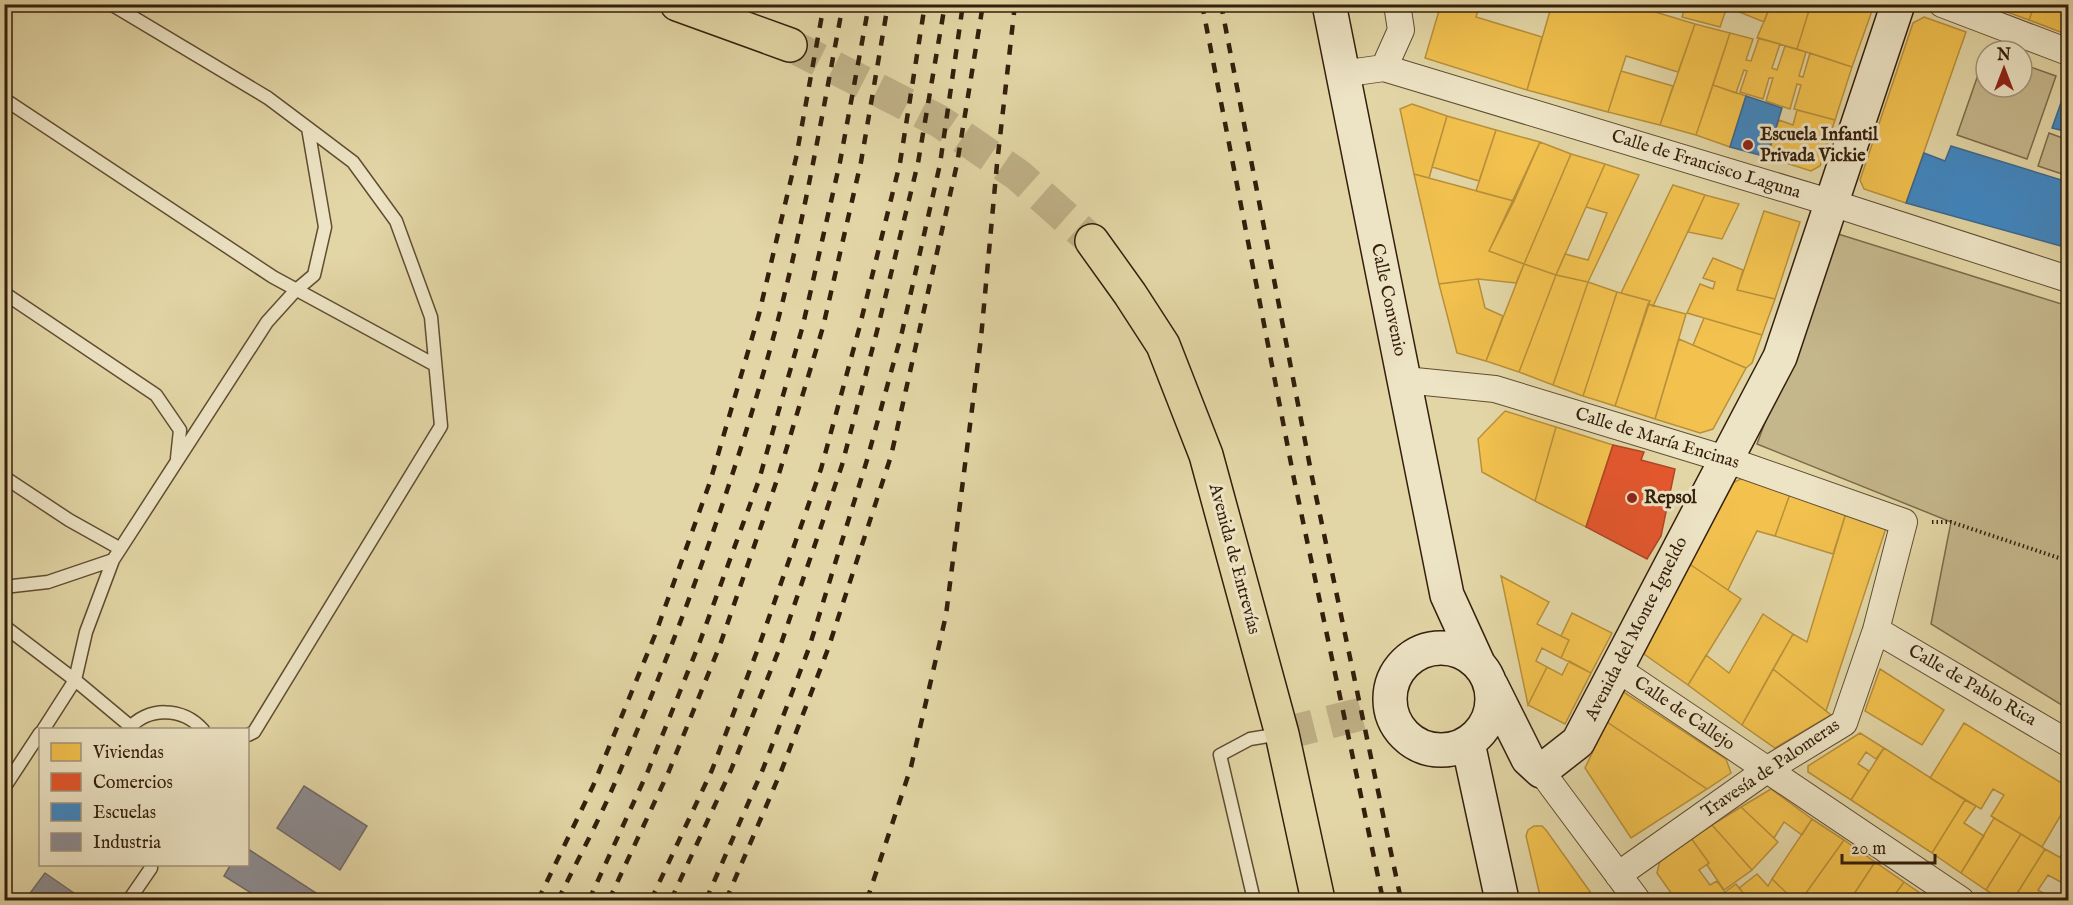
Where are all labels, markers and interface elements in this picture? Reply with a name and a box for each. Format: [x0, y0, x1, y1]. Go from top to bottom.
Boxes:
north arrow [1974, 39, 2034, 99]
text: N [1996, 46, 2011, 66]
place label: Escuela Infantil Privada Vickie [1760, 124, 1879, 168]
street label: Calle de Francisco Laguna [1609, 125, 1804, 205]
marker: Escuela Infantil Privada Vickie [1741, 138, 1755, 152]
street label: Calle Convenio [1365, 242, 1411, 359]
street label: Calle de María Encinas [1572, 403, 1742, 475]
street label: Avenida de Entrevías [1203, 480, 1265, 637]
place label: Repsol [1644, 487, 1698, 510]
marker: Repsol [1625, 491, 1639, 505]
street label: Avenida del Monte Igueldo [1580, 533, 1694, 726]
street label: Calle de Pablo Rica [1904, 640, 2040, 732]
street label: Calle de Callejo [1629, 672, 1739, 756]
street label: Travesía de Palomeras [1697, 714, 1845, 824]
legend [39, 728, 249, 866]
text: Viviendas [92, 742, 164, 765]
text: Comercios [93, 772, 173, 795]
text: Escuelas [93, 802, 156, 825]
scale bar [1842, 827, 1935, 865]
text: Industria [93, 832, 161, 855]
text: 20 m [1851, 838, 1886, 861]

